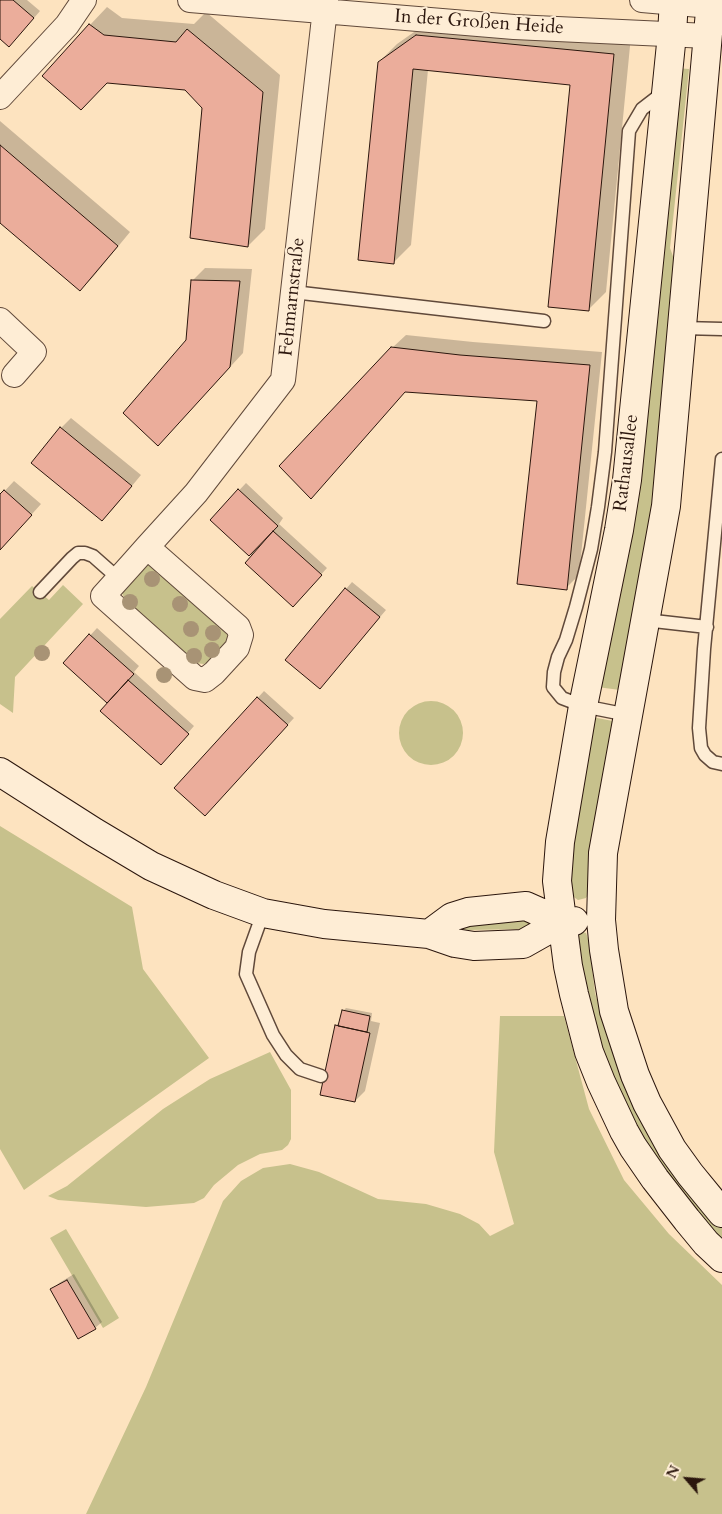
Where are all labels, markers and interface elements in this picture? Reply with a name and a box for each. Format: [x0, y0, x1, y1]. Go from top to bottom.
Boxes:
street label: In der Großen Heide [393, 6, 565, 40]
street label: Fehmarnstraße [275, 236, 311, 358]
street label: Rathausallee [610, 413, 644, 513]
north arrow [662, 1454, 712, 1504]
text: N [662, 1462, 684, 1482]

